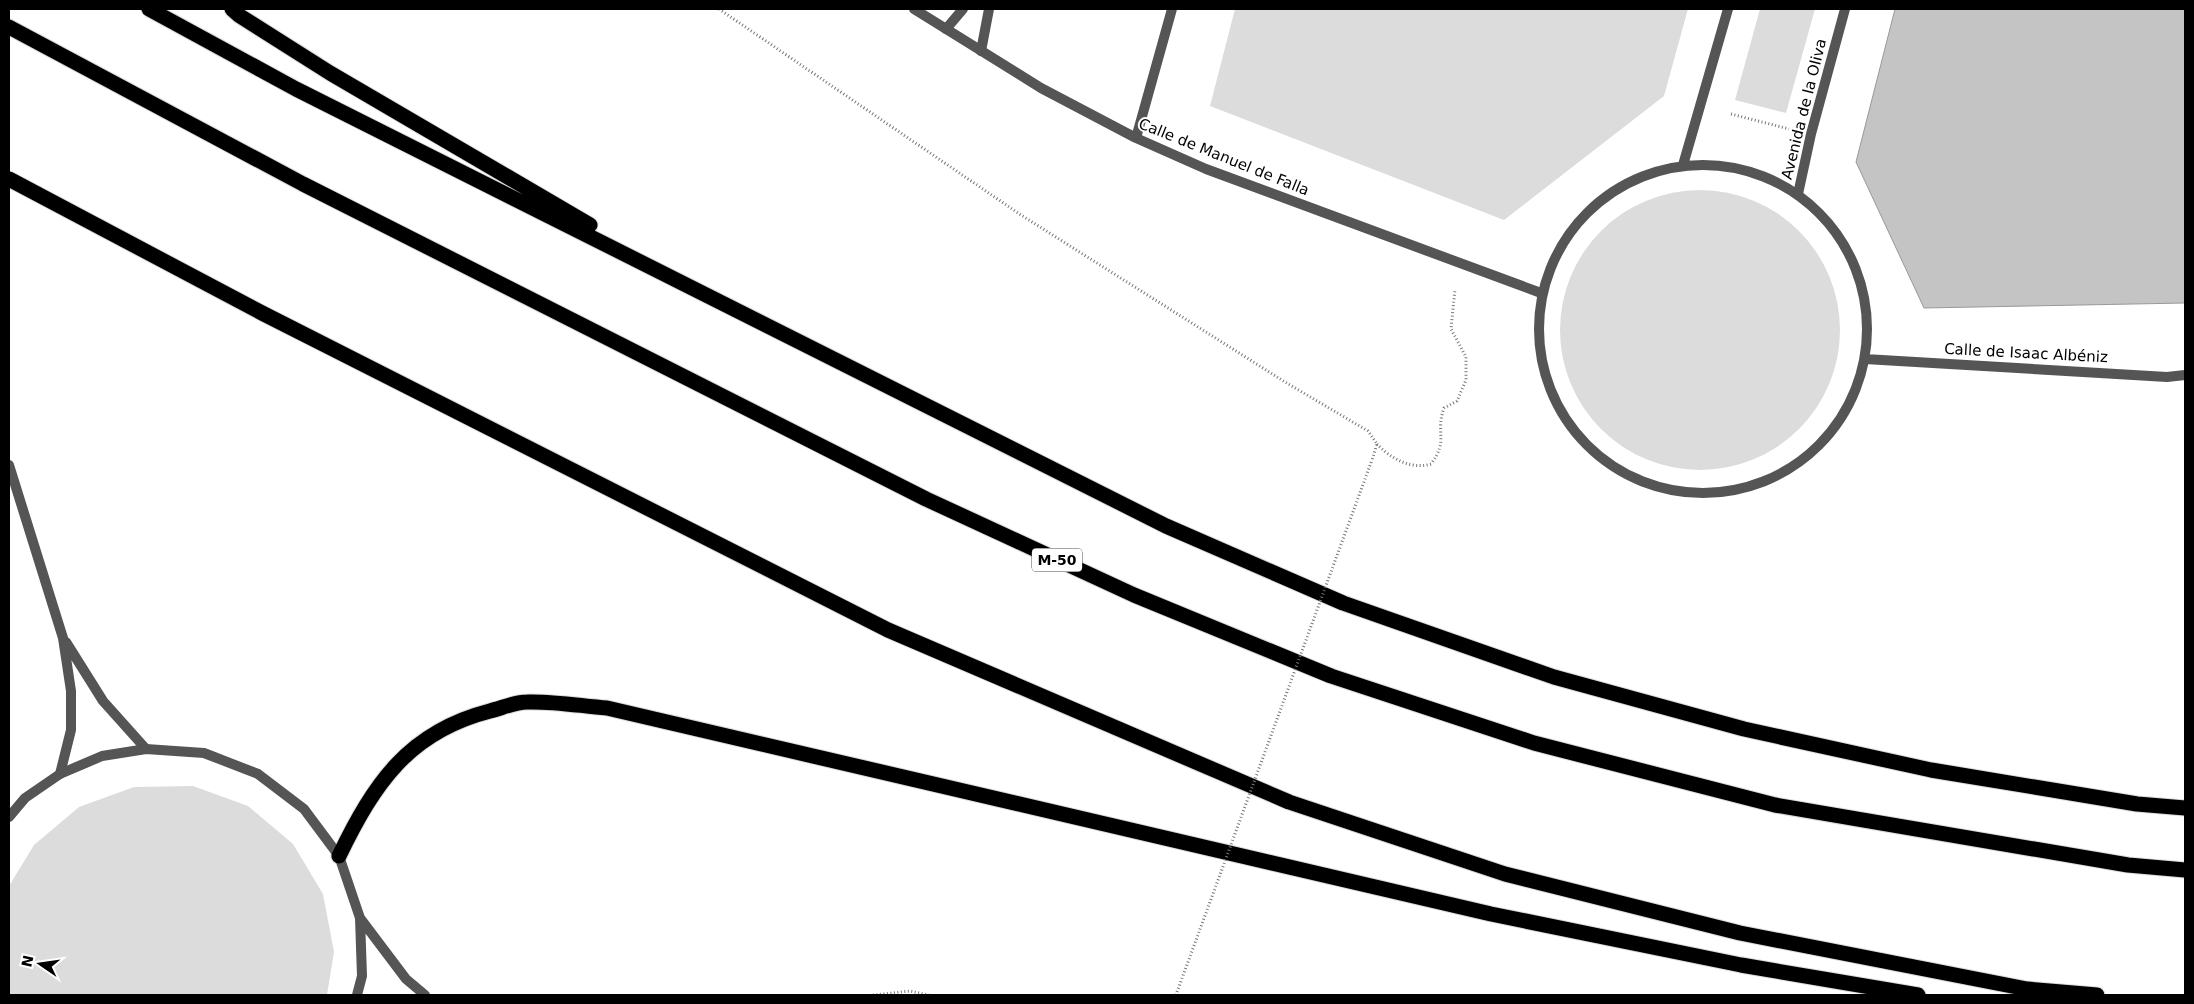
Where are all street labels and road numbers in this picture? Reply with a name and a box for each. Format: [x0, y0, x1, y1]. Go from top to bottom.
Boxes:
street label: Avenida de la Oliva [1778, 37, 1830, 181]
street label: Calle de Manuel de Falla [1136, 115, 1312, 199]
street label: Calle de Isaac Albéniz [1944, 340, 2108, 366]
road number: M-50 [1032, 548, 1082, 572]

